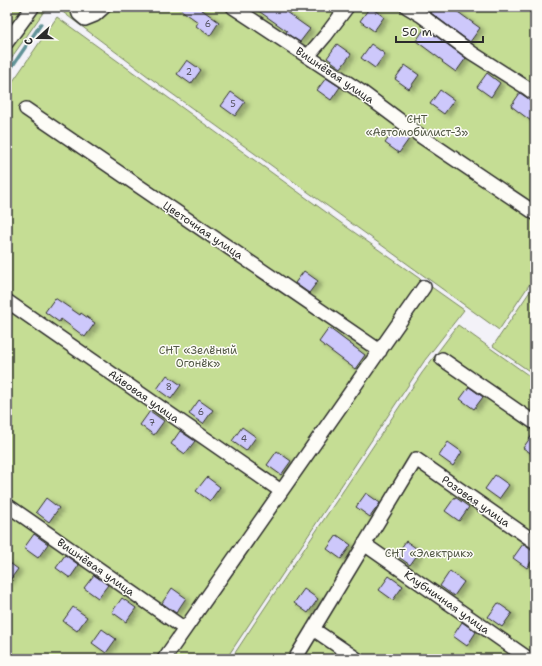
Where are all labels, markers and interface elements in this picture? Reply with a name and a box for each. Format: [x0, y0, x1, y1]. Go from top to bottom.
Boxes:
north arrow [18, 18, 58, 58]
house number: 6 [205, 18, 211, 30]
scale bar [396, 18, 483, 44]
text: 50 m [402, 24, 432, 40]
text: С [21, 35, 37, 47]
street label: Вишнёвая улица [293, 44, 377, 107]
house number: 2 [186, 66, 192, 78]
house number: 5 [230, 98, 236, 110]
park label: СНТ «Автомобилист-3» [366, 112, 468, 140]
street label: Цветочная улица [160, 198, 246, 263]
park label: СНТ «Зелёный Огонёк» [159, 343, 237, 371]
street label: Айвовая улица [105, 366, 182, 427]
house number: 8 [166, 381, 172, 393]
house number: 6 [198, 406, 204, 418]
house number: 7 [149, 417, 155, 429]
house number: 4 [241, 433, 247, 445]
street label: Розовая улица [439, 472, 513, 531]
street label: Вишнёвая улица [54, 535, 138, 600]
park label: СНТ «Электрик» [385, 546, 473, 561]
street label: Клубничная улица [401, 567, 493, 638]

